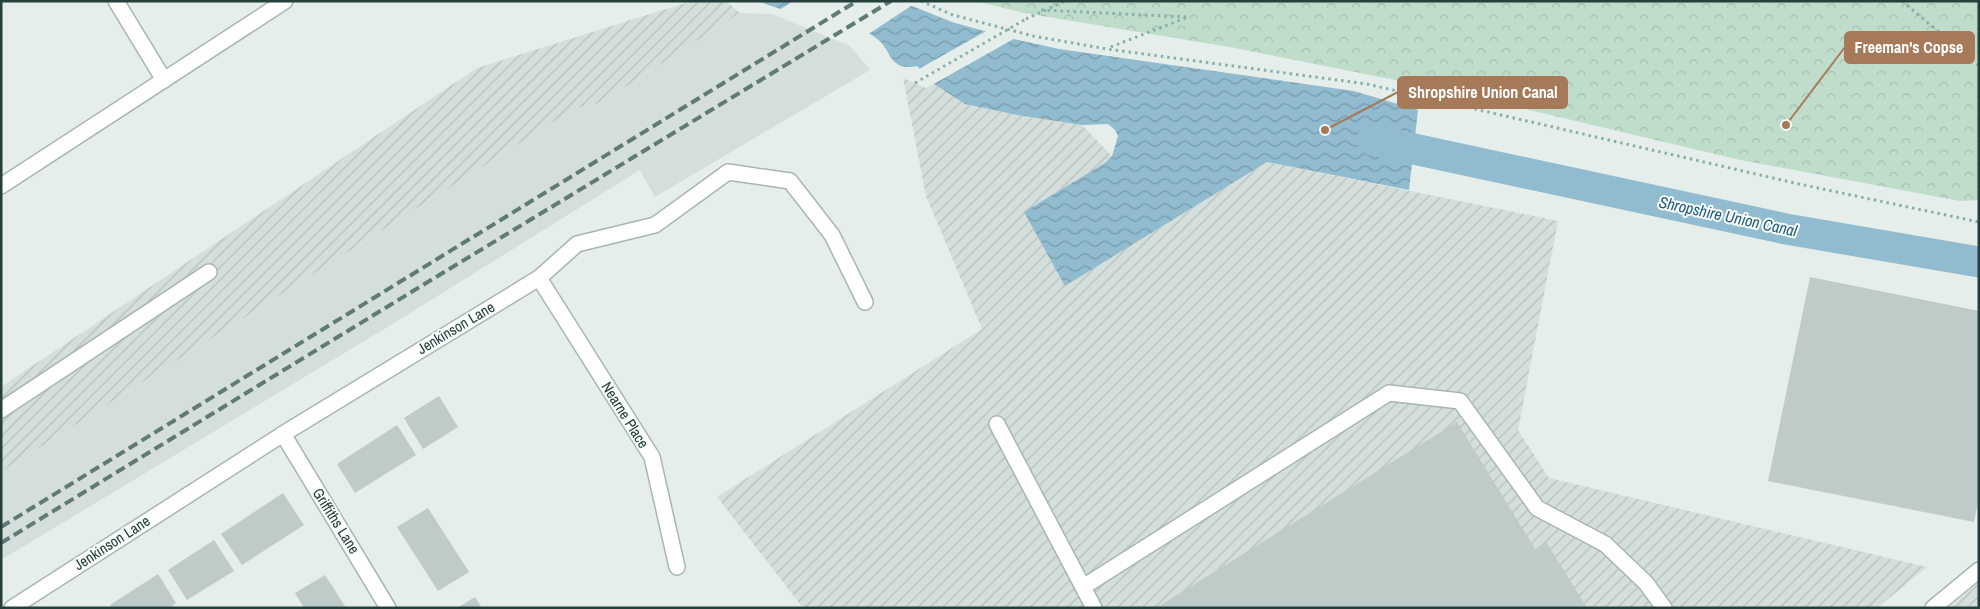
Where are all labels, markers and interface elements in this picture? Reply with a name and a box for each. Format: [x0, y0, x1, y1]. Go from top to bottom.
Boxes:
callout: Freeman's Copse [1845, 32, 1974, 63]
text: Freeman's Copse [1855, 36, 1963, 58]
callout: Shropshire Union Canal [1398, 77, 1567, 108]
text: Shropshire Union Canal [1408, 81, 1558, 103]
water label: Shropshire Union Canal [1657, 191, 1800, 242]
street label: Jenkinson Lane [413, 296, 499, 359]
street label: Nearne Place [597, 378, 654, 452]
street label: Griffiths Lane [308, 484, 365, 558]
street label: Jenkinson Lane [70, 510, 154, 575]

